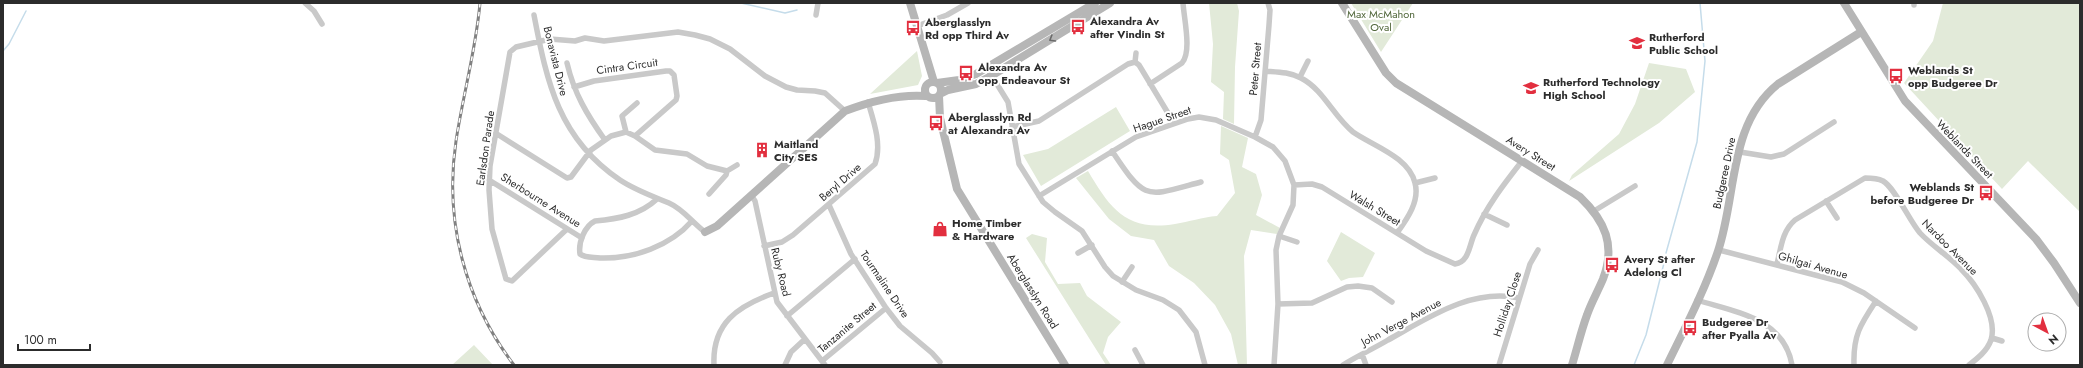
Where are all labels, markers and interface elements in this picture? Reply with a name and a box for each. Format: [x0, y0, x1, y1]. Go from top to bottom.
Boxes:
park label: Max McMahon Oval [1347, 6, 1415, 35]
place label: Alexandra Av after Vindin St [1089, 13, 1165, 42]
place label: Aberglasslyn Rd opp Third Av [924, 14, 1009, 43]
bus stop icon: Alexandra Av after Vindin St [1069, 18, 1087, 36]
bus stop icon: Aberglasslyn Rd opp Third Av [904, 19, 922, 37]
street label: Bonavista Drive [540, 25, 572, 98]
place label: Rutherford Public School [1649, 29, 1718, 58]
one-way arrow [1049, 34, 1056, 41]
school or university icon: Rutherford Public School [1628, 34, 1646, 52]
street label: Peter Street [1245, 42, 1265, 96]
street label: Cintra Circuit [595, 54, 659, 78]
place label: Alexandra Av opp Endeavour St [977, 59, 1070, 88]
place label: Weblands St opp Budgeree Dr [1908, 62, 1998, 91]
bus stop icon: Alexandra Av opp Endeavour St [957, 64, 975, 82]
bus stop icon: Weblands St opp Budgeree Dr [1887, 67, 1905, 85]
place label: Rutherford Technology High School [1543, 74, 1660, 103]
school or university icon: Rutherford Technology High School [1522, 79, 1540, 97]
street label: Hague Street [1131, 101, 1194, 136]
street label: Earlsdon Parade [472, 109, 498, 186]
place label: Aberglasslyn Rd at Alexandra Av [947, 109, 1032, 138]
bus stop icon: Aberglasslyn Rd at Alexandra Av [927, 114, 945, 132]
street label: Weblands Street [1933, 116, 1997, 182]
street label: Avery Street [1503, 131, 1559, 175]
street label: Budgeree Drive [1709, 135, 1739, 210]
place label: Maitland City SES [774, 136, 818, 165]
building icon: Maitland City SES [753, 141, 771, 159]
street label: Beryl Drive [815, 159, 865, 205]
street label: Sherbourne Avenue [498, 169, 585, 231]
place label: Weblands St before Budgeree Dr [1870, 179, 1975, 208]
bus stop icon: Weblands St before Budgeree Dr [1977, 184, 1995, 202]
street label: Walsh Street [1346, 186, 1404, 230]
place label: Home Timber & Hardware [952, 215, 1022, 244]
street label: Nardoo Avenue [1918, 215, 1982, 279]
shop icon: Home Timber & Hardware [931, 220, 949, 238]
street label: Ruby Road [767, 246, 795, 298]
street label: Tourmaline Drive [857, 247, 914, 321]
street label: Ghilgai Avenue [1776, 247, 1850, 283]
street label: Aberglasslyn Road [1003, 250, 1063, 332]
place label: Avery St after Adelong Cl [1623, 251, 1696, 280]
bus stop icon: Avery St after Adelong Cl [1603, 256, 1621, 274]
street label: Holliday Close [1489, 269, 1525, 339]
street label: John Verge Avenue [1356, 294, 1444, 351]
street label: Tanzanite Street [814, 298, 880, 356]
north arrow [2027, 312, 2067, 352]
place label: Budgeree Dr after Pyalla Av [1702, 314, 1777, 343]
bus stop icon: Budgeree Dr after Pyalla Av [1681, 319, 1699, 337]
scale bar [18, 326, 90, 352]
text: 100 m [24, 331, 57, 349]
text: N [2045, 331, 2062, 348]

